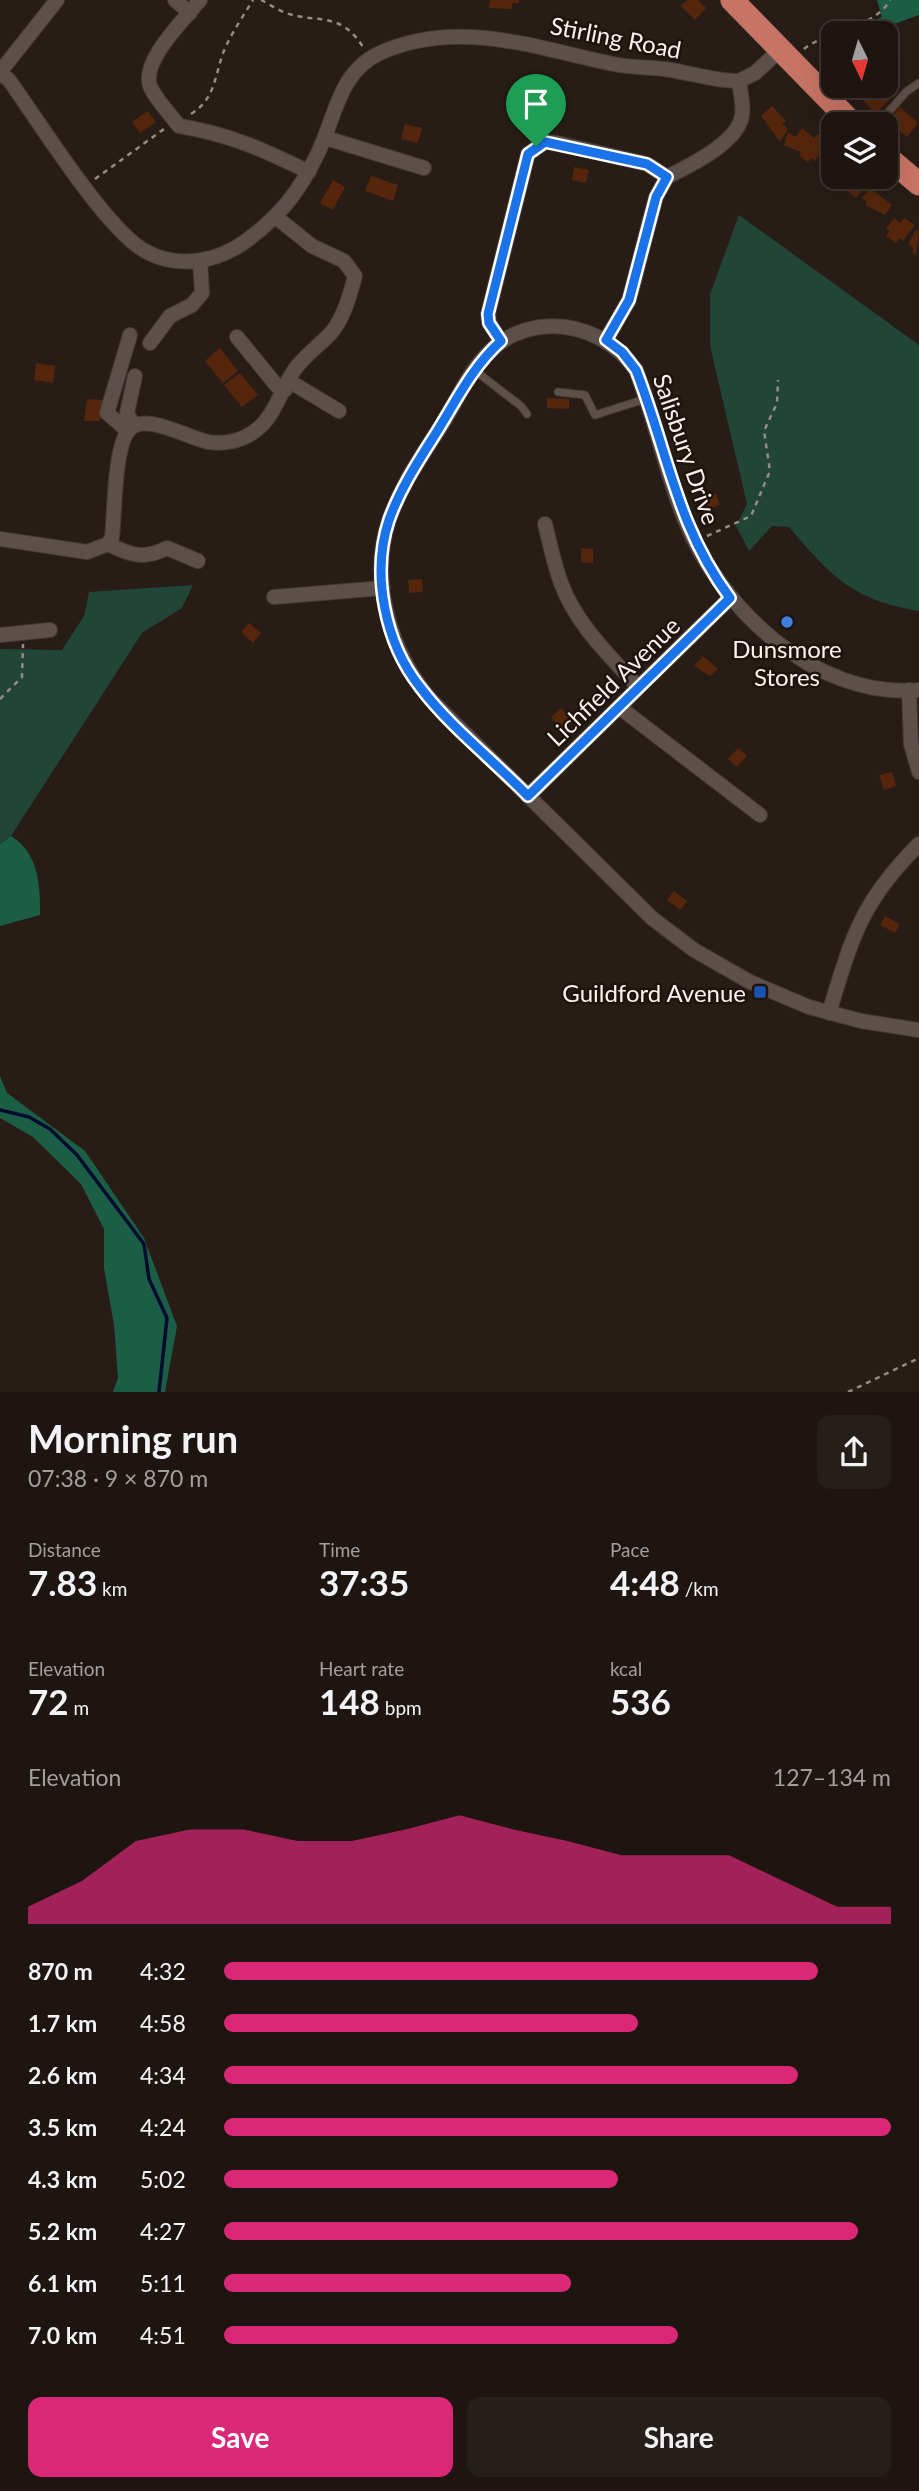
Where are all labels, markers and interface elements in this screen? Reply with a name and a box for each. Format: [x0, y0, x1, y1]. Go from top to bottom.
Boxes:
street label: Stirling Road [548, 10, 684, 64]
north arrow [821, 21, 898, 98]
map controls [821, 21, 898, 189]
pin [506, 74, 566, 146]
icon: arrive [517, 85, 555, 123]
button: layers [821, 112, 898, 189]
street label: Salisbury Drive [648, 370, 726, 528]
street label: Lichfield Avenue [541, 610, 685, 752]
marker: Dunsmore Stores [779, 614, 795, 630]
place label: Dunsmore Stores [732, 634, 842, 691]
place label: Guildford Avenue [562, 978, 746, 1007]
marker: Guildford Avenue [752, 984, 768, 1000]
text: Morning run [28, 1415, 238, 1461]
button: share [817, 1415, 891, 1489]
text: 07:38 · 9 × 870 m [28, 1464, 208, 1492]
text: Distance [28, 1538, 101, 1561]
text: Time [319, 1538, 360, 1561]
text: Pace [610, 1538, 649, 1561]
text: 7.83 [28, 1561, 97, 1603]
text: 37:35 [319, 1561, 409, 1603]
text: 4:48 [610, 1561, 680, 1603]
text: km [97, 1577, 127, 1600]
text: /km [680, 1577, 719, 1600]
text: Elevation [28, 1657, 105, 1680]
text: Heart rate [319, 1657, 404, 1680]
text: kcal [610, 1657, 642, 1680]
text: 72 [28, 1680, 69, 1722]
text: 148 [319, 1680, 380, 1722]
text: 536 [610, 1680, 671, 1722]
text: m [69, 1696, 89, 1719]
text: bpm [380, 1696, 422, 1719]
text: Elevation [28, 1763, 121, 1791]
text: 127–134 m [773, 1763, 891, 1791]
text: 870 m [28, 1957, 93, 1985]
text: 4:32 [140, 1957, 186, 1985]
text: 1.7 km [28, 2009, 97, 2037]
text: 4:58 [140, 2009, 186, 2037]
text: 2.6 km [28, 2061, 97, 2089]
text: 4:34 [140, 2061, 186, 2089]
text: 3.5 km [28, 2113, 97, 2141]
text: 4:24 [140, 2113, 186, 2141]
text: 4.3 km [28, 2165, 97, 2193]
text: 5:02 [140, 2165, 186, 2193]
text: 5.2 km [28, 2217, 97, 2245]
text: 4:27 [140, 2217, 186, 2245]
text: 6.1 km [28, 2269, 97, 2297]
text: 5:11 [140, 2269, 186, 2297]
text: 7.0 km [28, 2321, 97, 2349]
text: 4:51 [140, 2321, 186, 2349]
button: Save [28, 2397, 453, 2477]
button: Share [467, 2397, 891, 2477]

